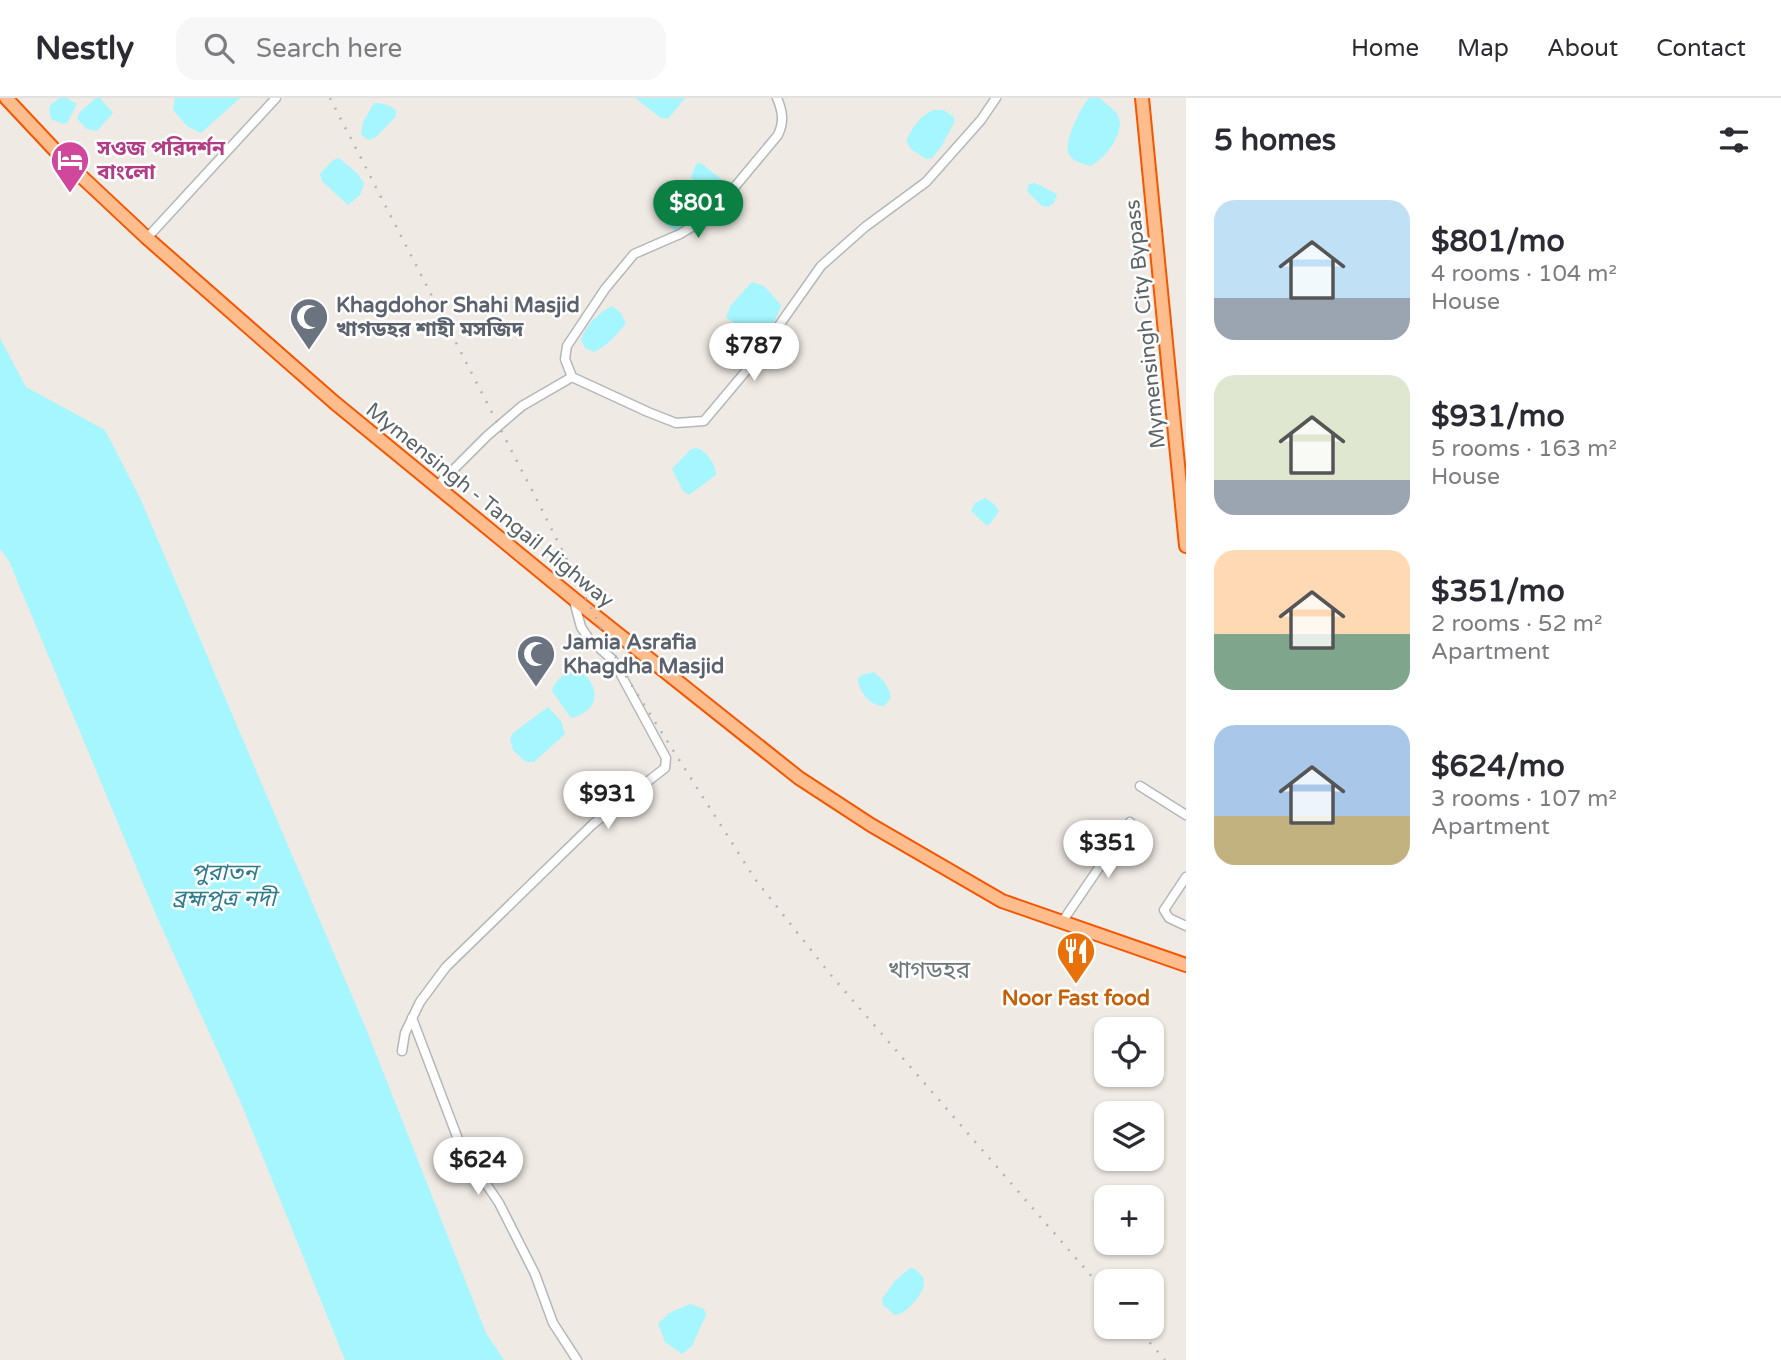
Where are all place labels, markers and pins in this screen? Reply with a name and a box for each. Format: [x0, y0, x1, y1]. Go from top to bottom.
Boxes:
place label: সওজ পরিদর্শন বাংলো [96, 136, 226, 185]
hotel icon: সওজ পরিদর্শন বাংলো [49, 139, 91, 194]
pin: $801 [657, 180, 739, 240]
place label: Khagdohor Shahi Masjid খাগডহর শাহী মসজিদ [336, 293, 580, 342]
mosque icon: Khagdohor Shahi Masjid খাগডহর শাহী মসজিদ [288, 296, 330, 351]
pin: $787 [713, 324, 795, 383]
place label: Jamia Asrafia Khagdha Masjid [562, 630, 724, 679]
mosque icon: Jamia Asrafia Khagdha Masjid [515, 633, 557, 688]
pin: $931 [567, 772, 649, 831]
pin: $351 [1067, 820, 1149, 880]
restaurant icon: Noor Fast food [1055, 930, 1097, 985]
place label: Noor Fast food [1002, 986, 1150, 1011]
pin: $624 [437, 1138, 519, 1197]

